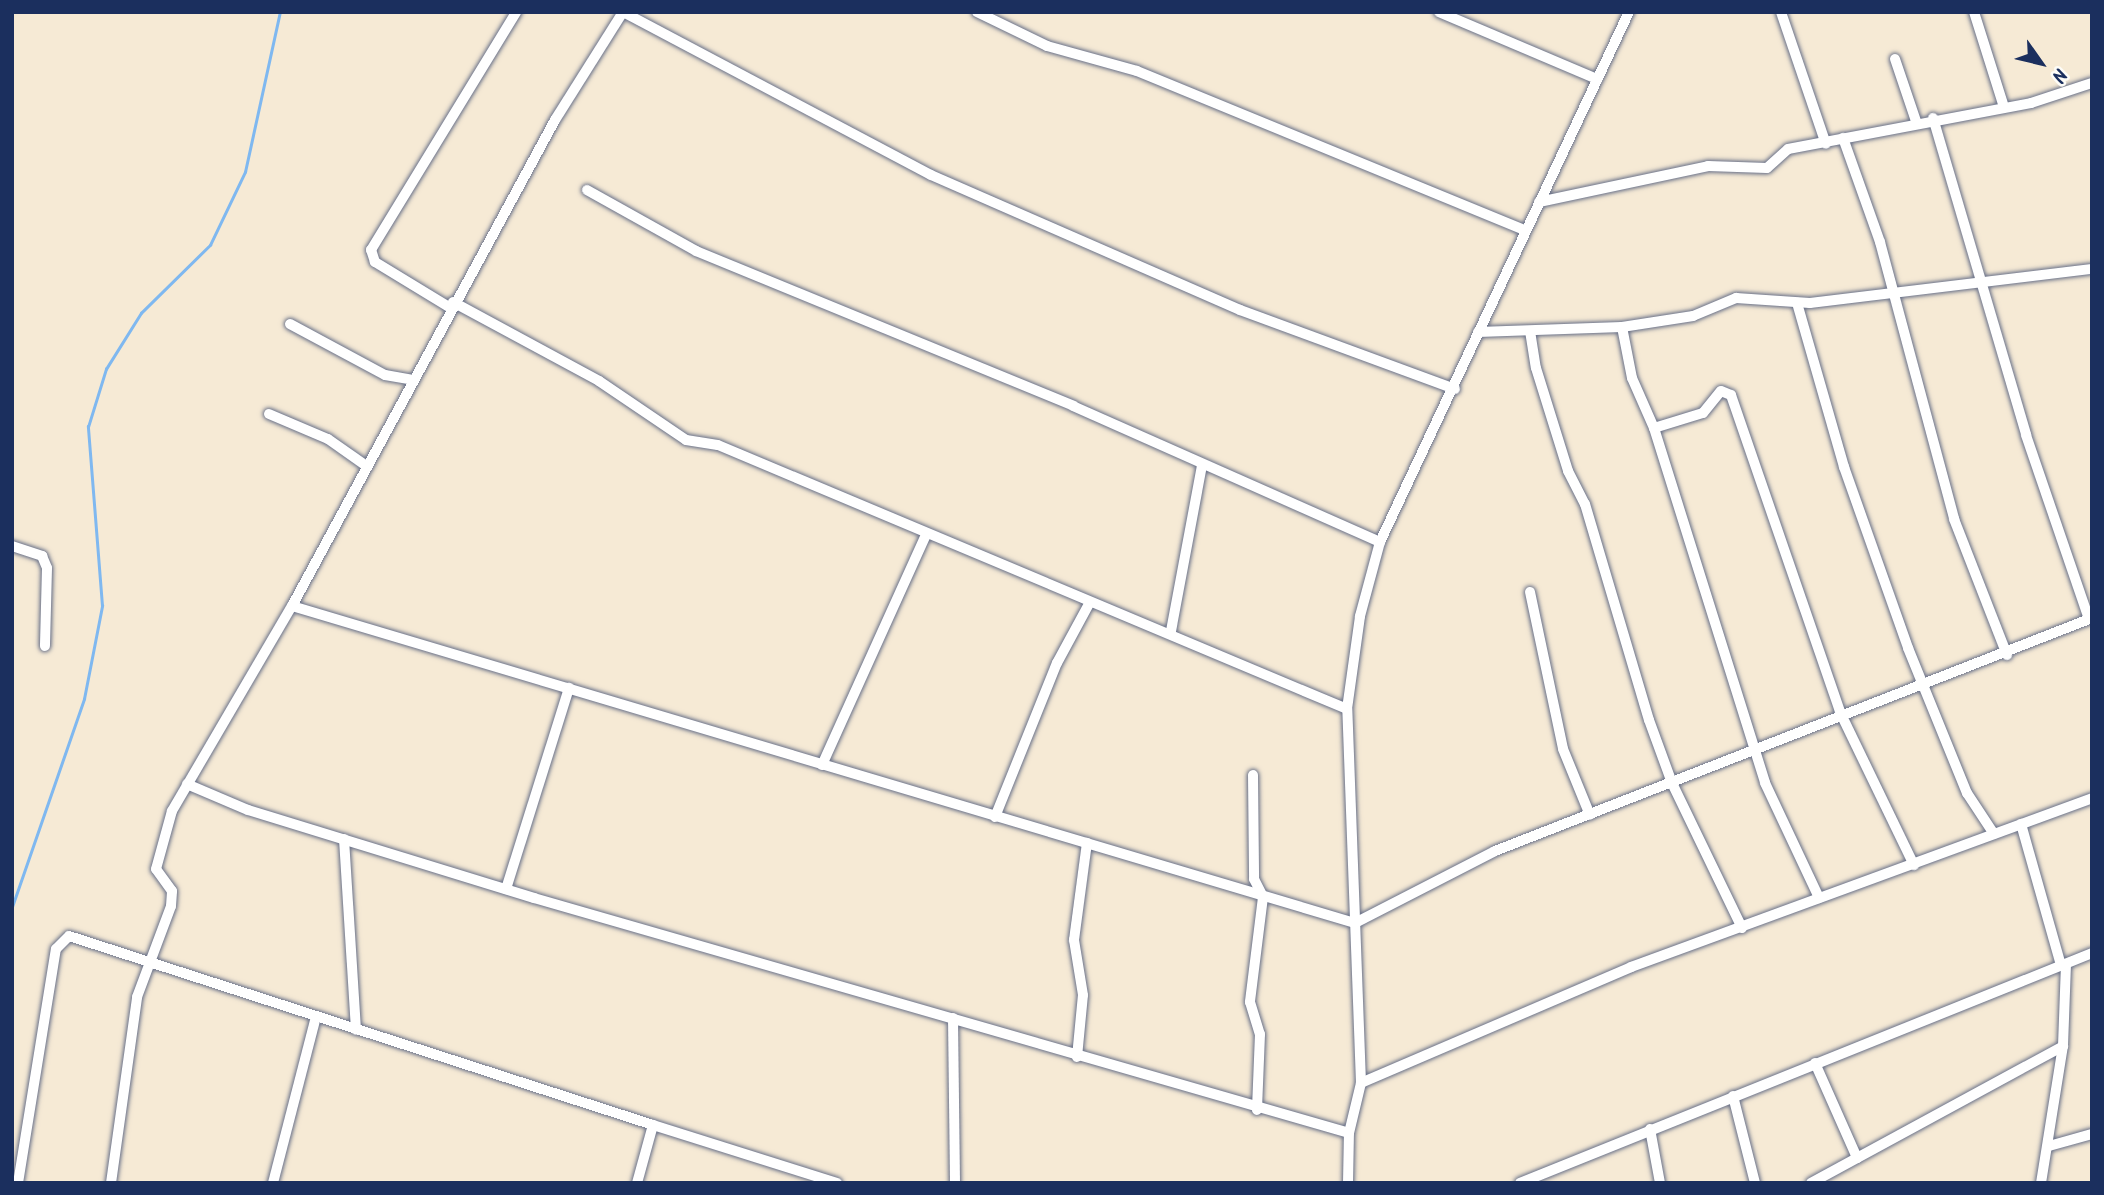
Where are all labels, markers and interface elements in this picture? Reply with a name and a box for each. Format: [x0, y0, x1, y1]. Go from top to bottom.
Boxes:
north arrow [2006, 28, 2076, 98]
text: N [2043, 61, 2074, 88]

